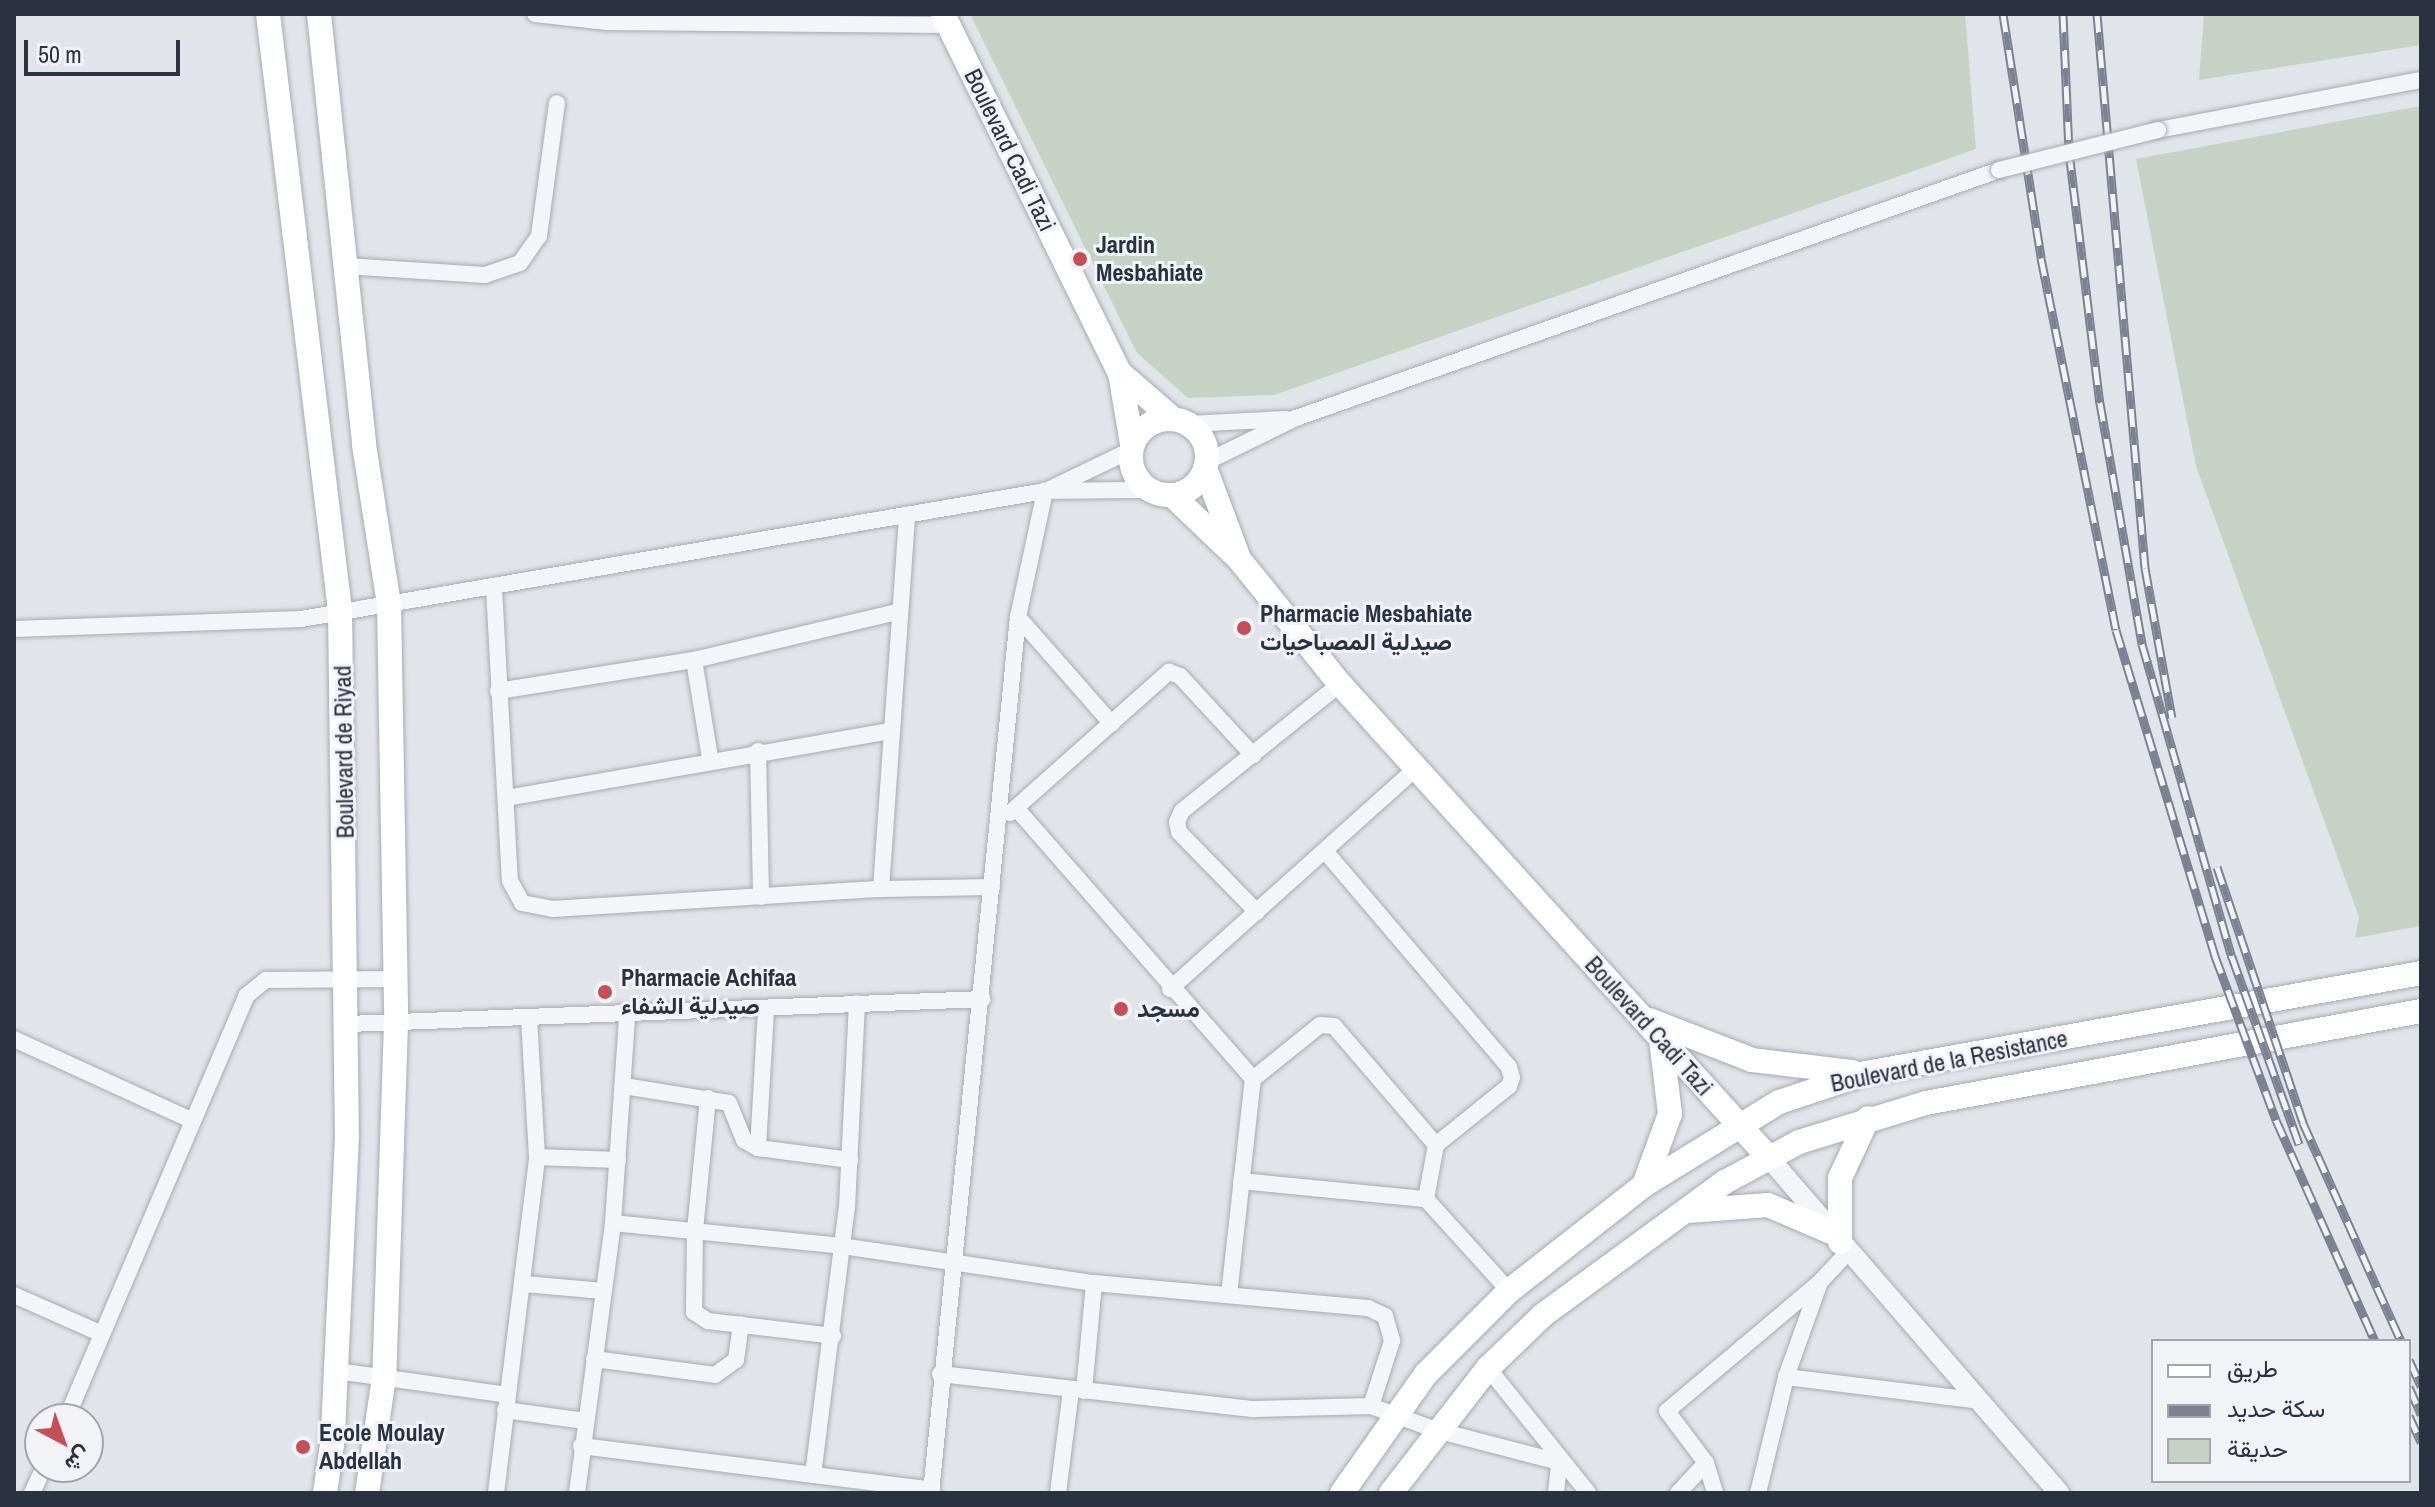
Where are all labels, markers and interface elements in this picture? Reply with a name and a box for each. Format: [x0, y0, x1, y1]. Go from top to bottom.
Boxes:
scale bar [28, 24, 184, 74]
text: 50 m [38, 38, 82, 70]
street label: Boulevard Cadi Tazi [958, 64, 1062, 236]
place label: Jardin Mesbahiate [1096, 231, 1203, 287]
marker: Jardin Mesbahiate [1071, 250, 1089, 268]
place label: Pharmacie Mesbahiate صيدلية المصباحيات [1260, 600, 1472, 656]
marker: Pharmacie Mesbahiate صيدلية المصباحيات [1235, 619, 1253, 637]
street label: Boulevard de Riyad [328, 665, 360, 839]
street label: Boulevard Cadi Tazi [1579, 950, 1719, 1102]
place label: Pharmacie Achifaa صيدلية الشفاء [621, 964, 797, 1020]
marker: Pharmacie Achifaa صيدلية الشفاء [596, 983, 614, 1001]
place label: مسجد [1137, 995, 1200, 1023]
marker: مسجد [1112, 1000, 1130, 1018]
street label: Boulevard de la Resistance [1828, 1024, 2070, 1098]
legend [2151, 1339, 2411, 1483]
text: طريق [2227, 1352, 2278, 1384]
text: سكة حديد [2227, 1392, 2325, 1424]
north arrow [24, 1403, 104, 1483]
place label: Ecole Moulay Abdellah [319, 1419, 445, 1475]
text: حديقة [2227, 1432, 2288, 1464]
marker: Ecole Moulay Abdellah [294, 1438, 312, 1456]
text: ش [59, 1440, 98, 1480]

